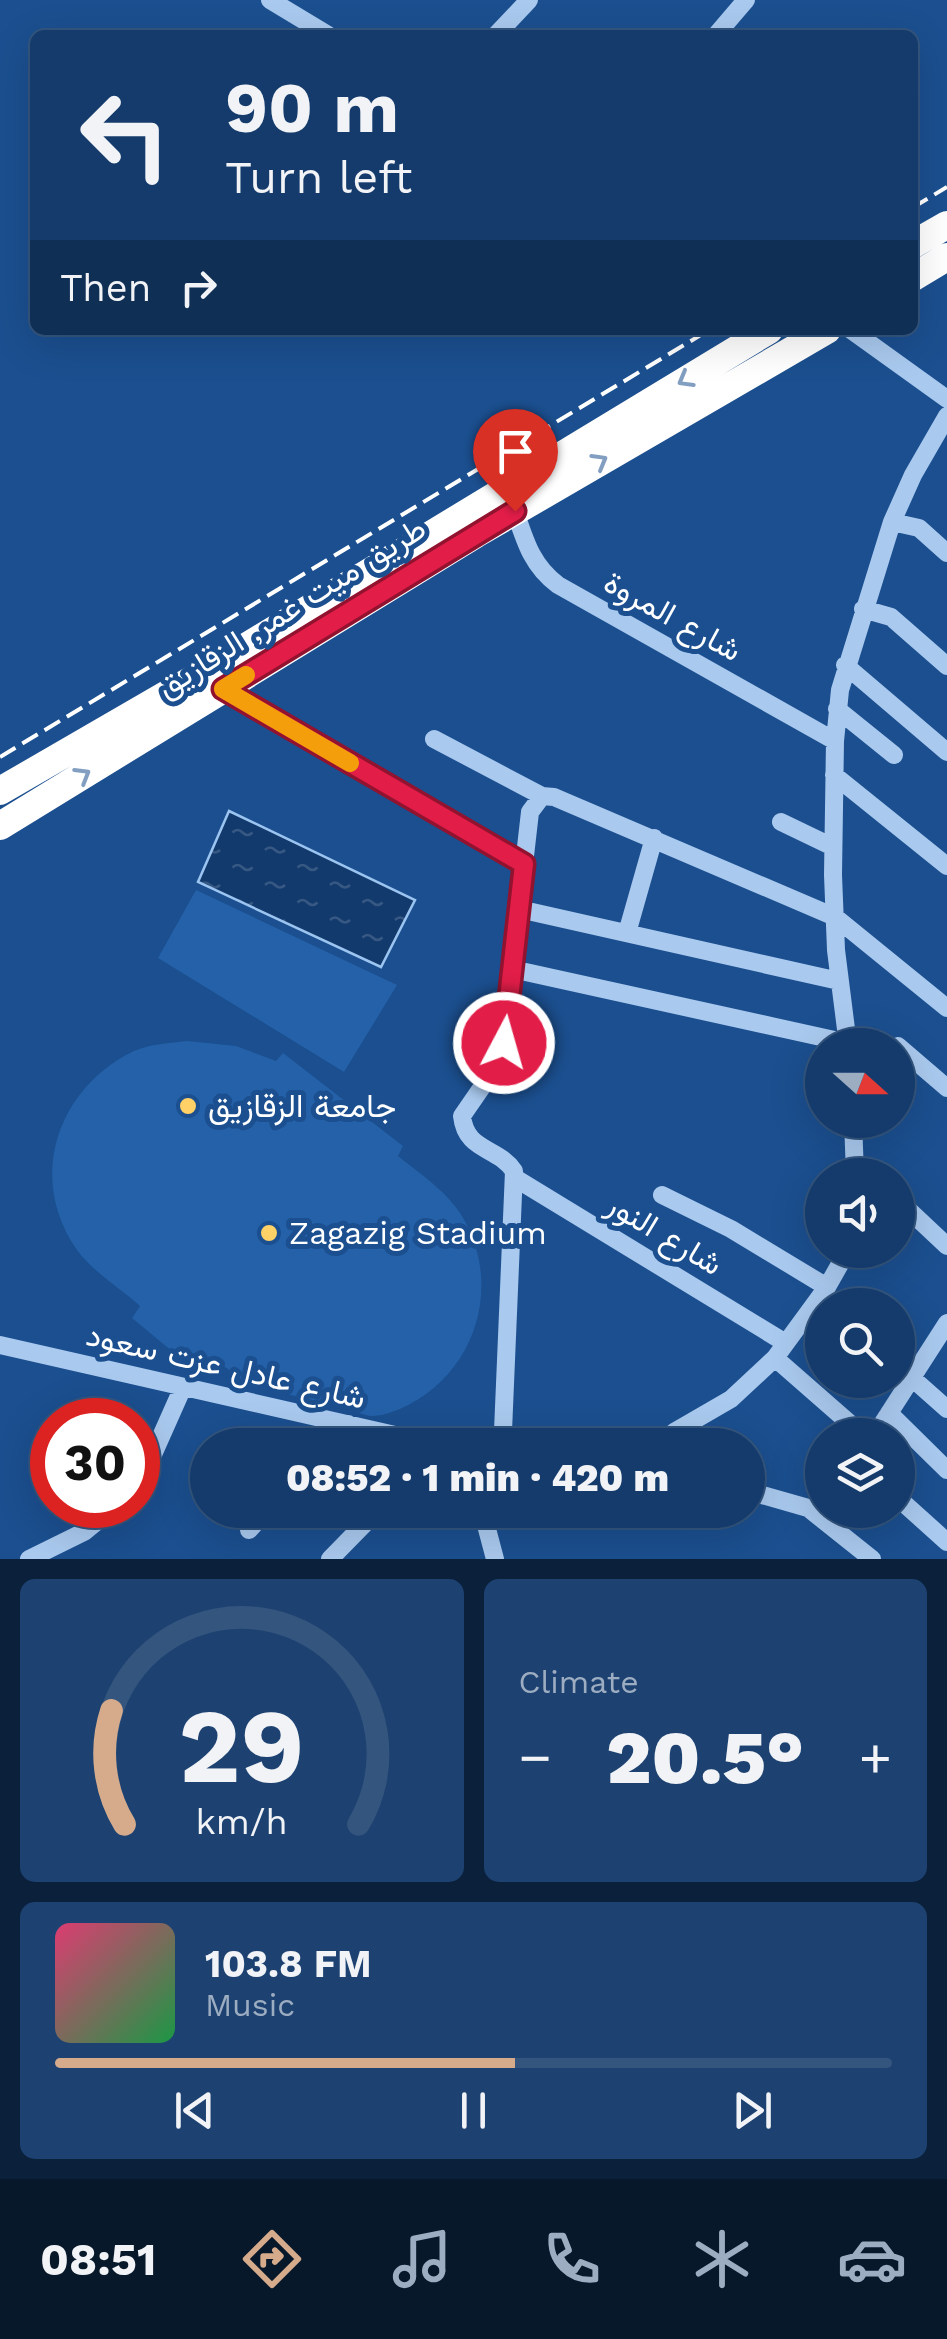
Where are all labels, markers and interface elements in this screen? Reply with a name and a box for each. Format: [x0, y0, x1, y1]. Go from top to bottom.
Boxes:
text: 90 m [225, 67, 399, 149]
icon: left [60, 70, 190, 200]
text: Turn left [225, 151, 412, 204]
icon: right [171, 260, 226, 315]
text: Then [60, 266, 151, 310]
one-way arrow [678, 368, 696, 387]
pin [473, 409, 558, 512]
icon: arrive [488, 424, 543, 479]
one-way arrow [590, 454, 608, 474]
street label: طريق ميت غمر, الزقازيق [149, 509, 433, 706]
street label: شارع المروة [596, 563, 748, 672]
one-way arrow [72, 769, 90, 788]
position arrow [452, 991, 556, 1095]
north arrow [805, 1028, 915, 1138]
map controls [805, 1028, 915, 1528]
place label: جامعة الزقازيق [208, 1087, 396, 1126]
marker: جامعة الزقازيق [177, 1095, 199, 1117]
button: sound [805, 1158, 915, 1268]
street label: شارع النور [598, 1184, 730, 1286]
place label: Zagazig Stadium [289, 1214, 547, 1252]
marker: Zagazig Stadium [258, 1222, 280, 1244]
button: search [805, 1288, 915, 1398]
street label: شارع عادل عزت سعود [82, 1315, 369, 1420]
speed limit sign: 30 [30, 1398, 160, 1528]
button: layers [805, 1418, 915, 1528]
text: 08:52 · 1 min · 420 m [286, 1456, 669, 1500]
text: Climate [519, 1663, 639, 1701]
text: 29 [179, 1685, 305, 1807]
text: 20.5° [606, 1713, 804, 1801]
text: − [519, 1725, 552, 1789]
text: + [859, 1725, 892, 1789]
text: km/h [196, 1801, 288, 1843]
text: 103.8 FM [205, 1942, 372, 1986]
text: Music [205, 1986, 295, 2024]
icon: previous [167, 2083, 222, 2138]
icon: pause [446, 2083, 501, 2138]
icon: next [725, 2083, 780, 2138]
icon: directions [237, 2224, 307, 2294]
icon: music [387, 2224, 457, 2294]
icon: phone [537, 2224, 607, 2294]
icon: climate [687, 2224, 757, 2294]
icon: car [837, 2224, 907, 2294]
text: 08:51 [40, 2233, 156, 2286]

